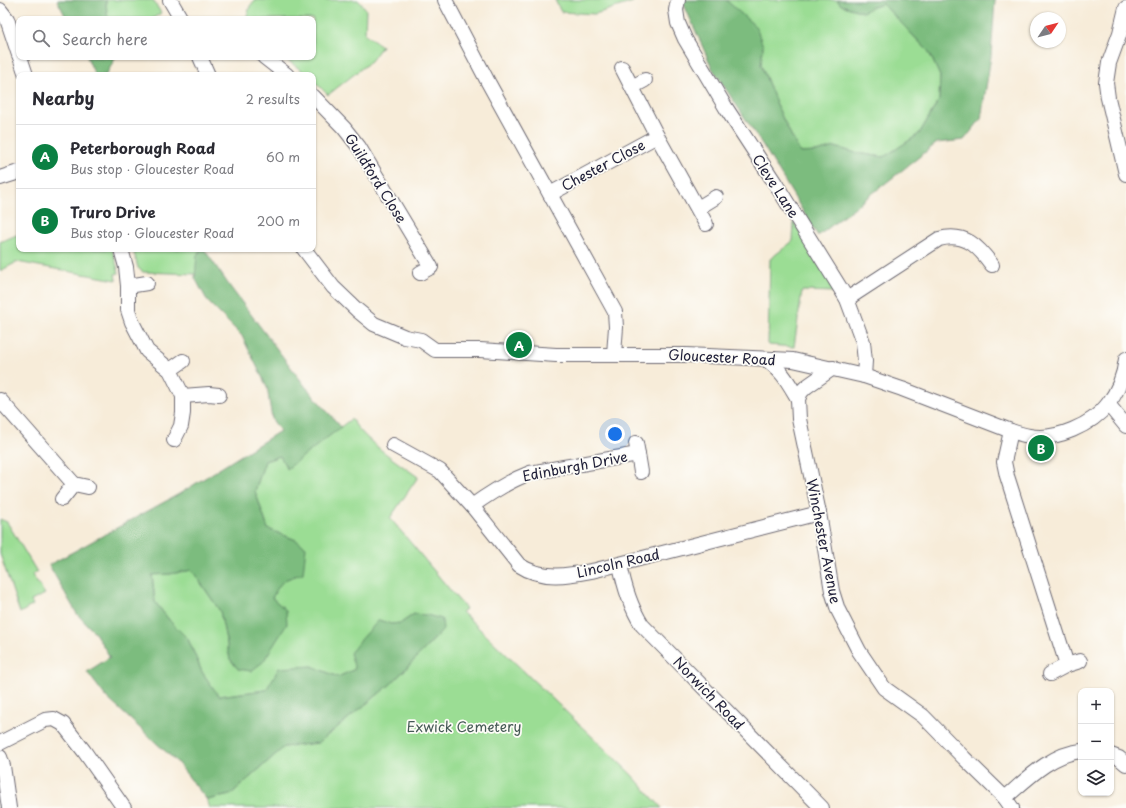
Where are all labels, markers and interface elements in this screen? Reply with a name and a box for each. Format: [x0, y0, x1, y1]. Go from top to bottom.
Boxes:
north arrow [1030, 12, 1066, 48]
search box [16, 16, 316, 60]
icon: search [30, 27, 52, 49]
text: Search here [62, 27, 148, 50]
text: Nearby [32, 85, 94, 111]
text: 2 results [246, 89, 300, 108]
street label: Guildford Close [340, 129, 412, 227]
street label: Chester Close [557, 134, 649, 196]
text: Peterborough Road [70, 136, 215, 159]
text: A [40, 147, 50, 166]
text: 60 m [266, 147, 300, 166]
street label: Cleve Lane [747, 150, 805, 222]
text: Bus stop · Gloucester Road [70, 159, 234, 178]
text: Truro Drive [70, 200, 156, 223]
text: B [41, 211, 49, 230]
text: 200 m [257, 211, 300, 230]
text: Bus stop · Gloucester Road [70, 223, 234, 242]
pin: A [506, 330, 532, 360]
street label: Gloucester Road [668, 344, 776, 370]
your location [605, 424, 625, 444]
pin: B [1028, 433, 1054, 463]
street label: Edinburgh Drive [521, 446, 629, 486]
street label: Winchester Avenue [802, 477, 846, 606]
street label: Lincoln Road [574, 543, 662, 583]
street label: Norwich Road [669, 652, 749, 734]
map controls [1078, 688, 1114, 796]
button: + [1078, 688, 1114, 724]
park label: Exwick Cemetery [407, 716, 521, 737]
button: − [1078, 724, 1114, 760]
button: layers [1078, 760, 1114, 796]

